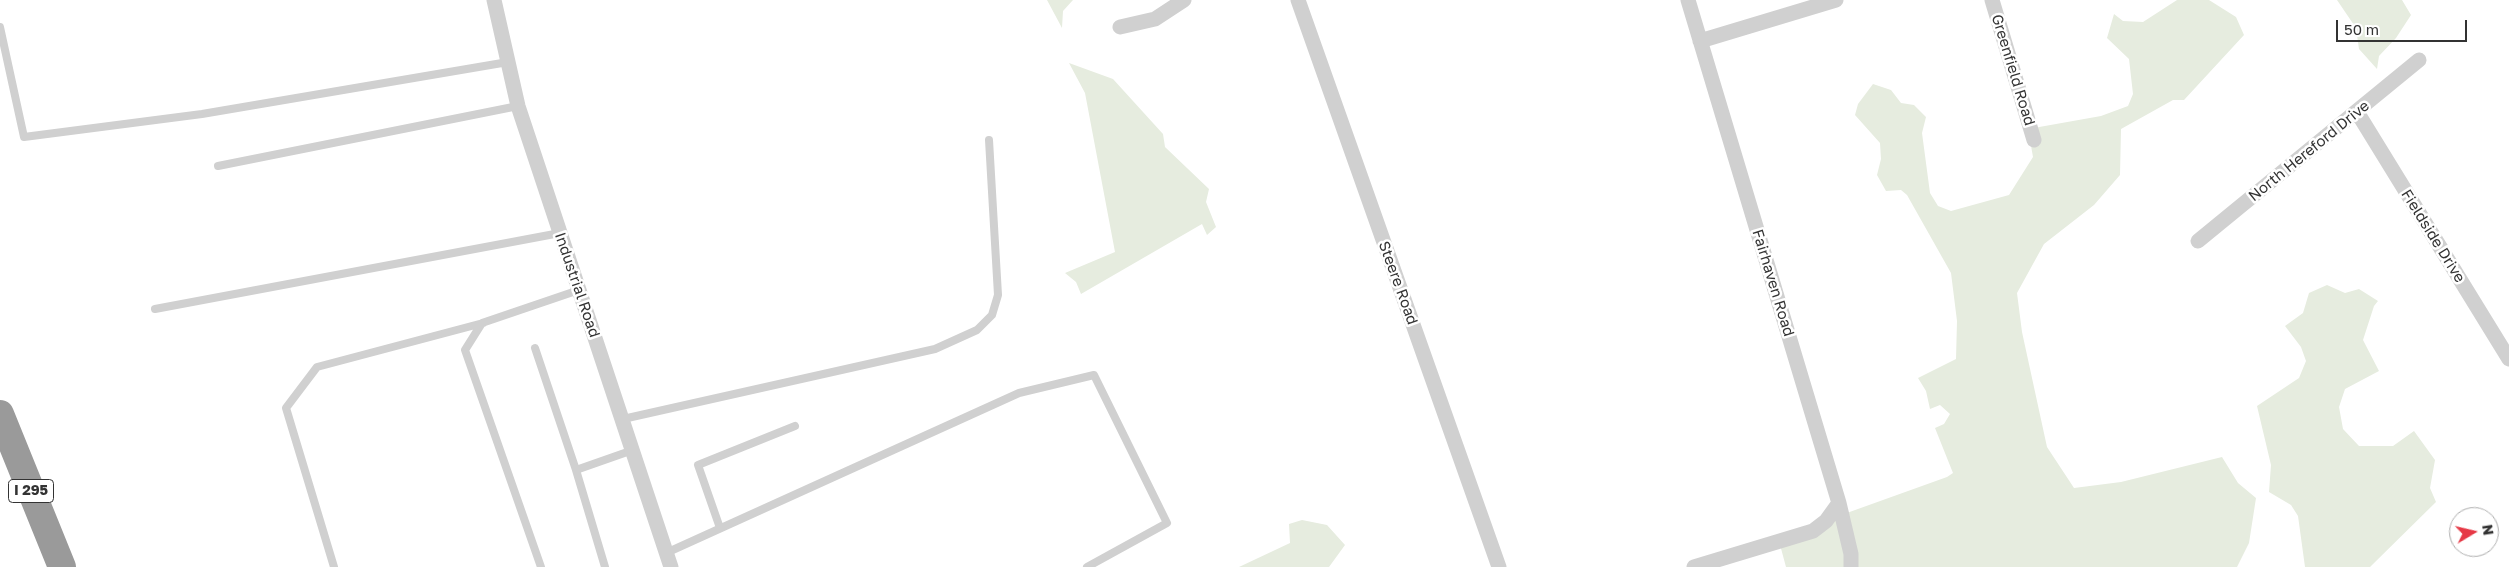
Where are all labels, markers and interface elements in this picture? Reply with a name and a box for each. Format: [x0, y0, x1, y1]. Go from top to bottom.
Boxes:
scale bar [2339, 10, 2470, 42]
street label: Greenfield Road [1988, 12, 2038, 128]
text: 50 m [2344, 20, 2379, 38]
street label: North Hereford Drive [2245, 97, 2373, 205]
street label: Fieldside Drive [2397, 186, 2469, 286]
street label: Fairhaven Road [1748, 227, 1798, 339]
street label: Industrial Road [551, 230, 603, 340]
street label: Steere Road [1375, 239, 1421, 327]
road number: I 295 [8, 480, 54, 502]
north arrow [2449, 507, 2499, 557]
text: N [2479, 523, 2498, 536]

